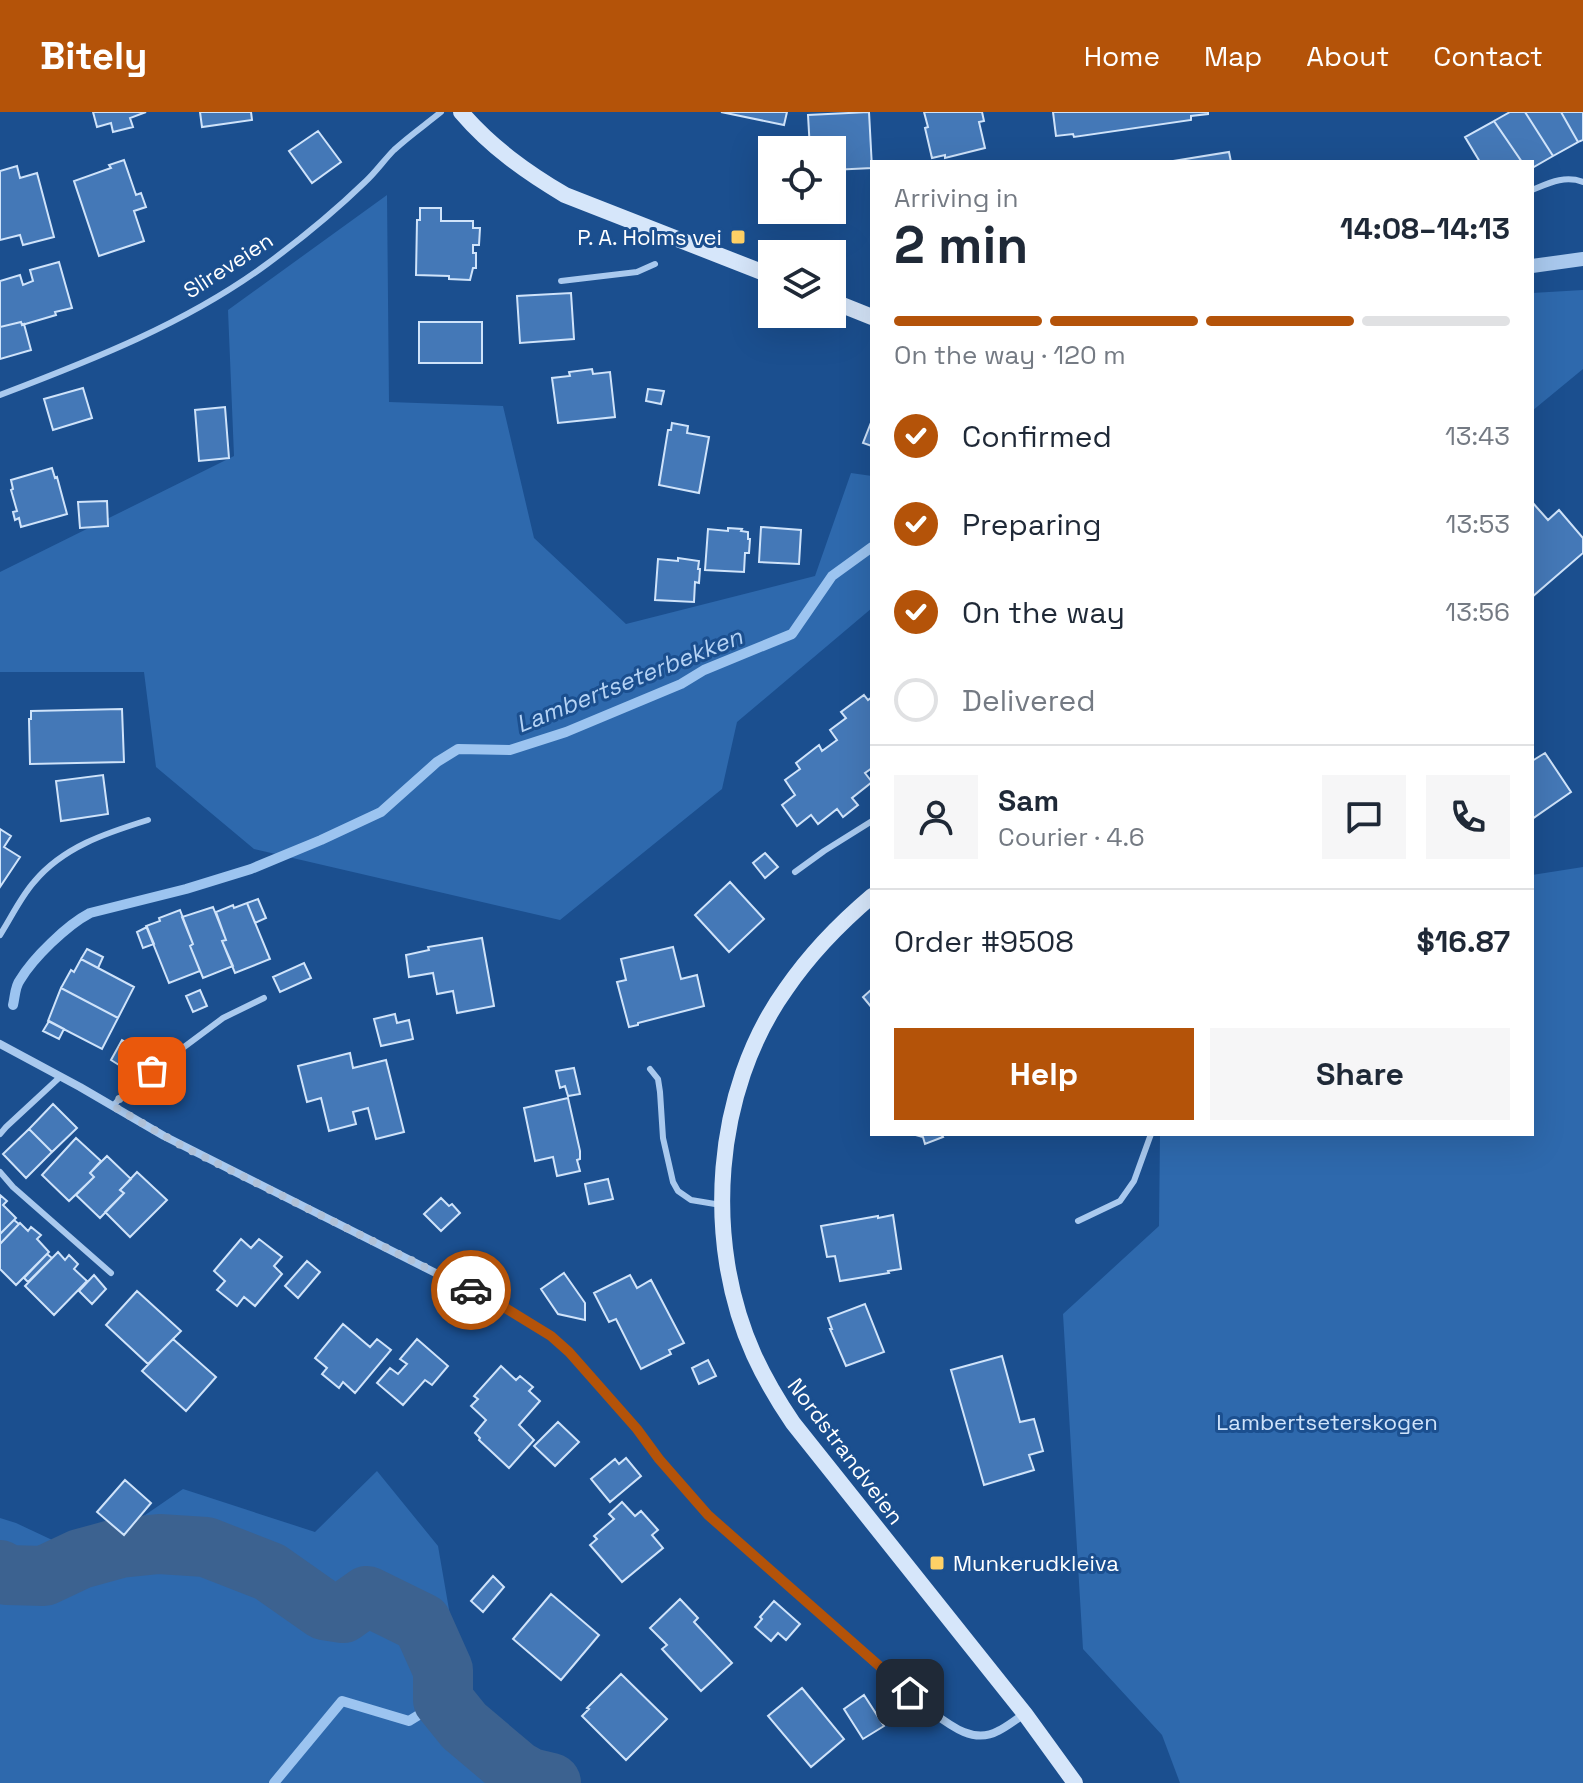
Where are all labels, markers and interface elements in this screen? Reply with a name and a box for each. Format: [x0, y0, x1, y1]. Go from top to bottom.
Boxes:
text: Bitely [40, 32, 147, 80]
text: Home [1084, 38, 1160, 74]
text: Map [1204, 38, 1262, 74]
text: About [1306, 38, 1389, 74]
text: Contact [1433, 38, 1543, 74]
map controls [758, 136, 846, 328]
button: locate [758, 136, 846, 224]
text: Arriving in [894, 181, 1018, 215]
text: 14:08–14:13 [1340, 209, 1510, 248]
text: 2 min [894, 212, 1028, 278]
place label: P. A. Holms vei [577, 223, 722, 251]
street label: Slireveien [178, 226, 278, 304]
marker: P. A. Holms vei [729, 228, 747, 246]
button: layers [758, 240, 846, 328]
text: On the way · 120 m [894, 338, 1126, 372]
icon: check [894, 414, 938, 458]
text: Confirmed [962, 417, 1112, 456]
text: 13:43 [1445, 419, 1510, 453]
icon: check [894, 502, 938, 546]
text: Preparing [962, 505, 1101, 544]
text: 13:53 [1446, 507, 1510, 541]
icon: check [894, 590, 938, 634]
text: On the way [962, 593, 1125, 632]
text: 13:56 [1445, 595, 1510, 629]
water label: Lambertseterbekken [511, 620, 748, 740]
text: Delivered [962, 681, 1096, 720]
button: person [894, 775, 978, 859]
button: chat [1322, 775, 1406, 859]
button: phone [1426, 775, 1510, 859]
text: Sam [998, 781, 1059, 820]
text: Courier · 4.6 [998, 820, 1145, 854]
text: Order #9508 [894, 922, 1074, 961]
text: $16.87 [1417, 922, 1510, 961]
button: Help [894, 1028, 1194, 1120]
button: Share [1210, 1028, 1510, 1120]
pin [118, 1037, 186, 1105]
icon: bag [130, 1049, 174, 1093]
courier [431, 1250, 511, 1330]
icon: car [449, 1268, 493, 1312]
street label: Nordstrandveien [782, 1372, 910, 1530]
park label: Lambertseterskogen [1216, 1408, 1438, 1436]
place label: Munkerudkleiva [953, 1549, 1119, 1577]
marker: Munkerudkleiva [928, 1554, 946, 1572]
pin [876, 1659, 944, 1727]
icon: home [888, 1671, 932, 1715]

